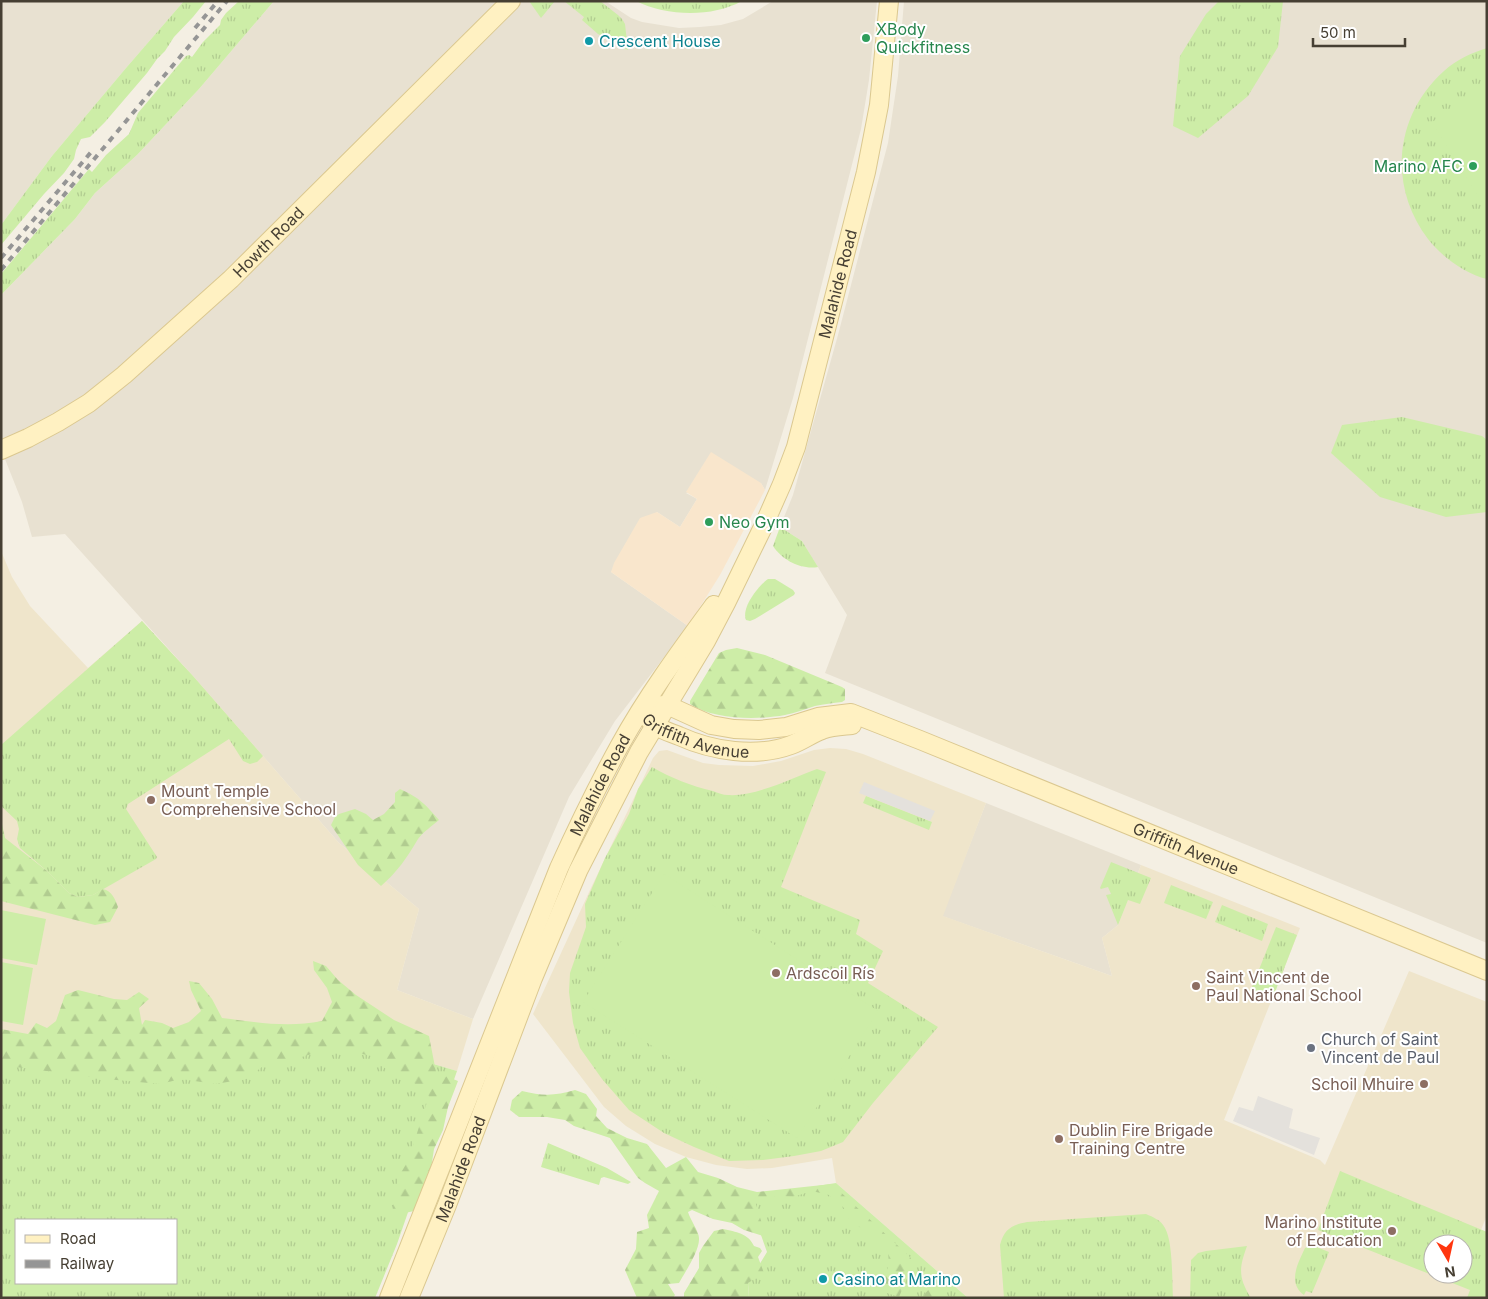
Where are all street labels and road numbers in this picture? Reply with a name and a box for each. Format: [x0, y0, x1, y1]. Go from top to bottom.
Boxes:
street label: Howth Road [229, 202, 308, 282]
street label: Malahide Road [814, 227, 861, 341]
street label: Griffith Avenue [638, 709, 750, 762]
street label: Malahide Road [565, 730, 634, 839]
street label: Griffith Avenue [1130, 818, 1242, 879]
street label: Malahide Road [431, 1113, 490, 1225]

